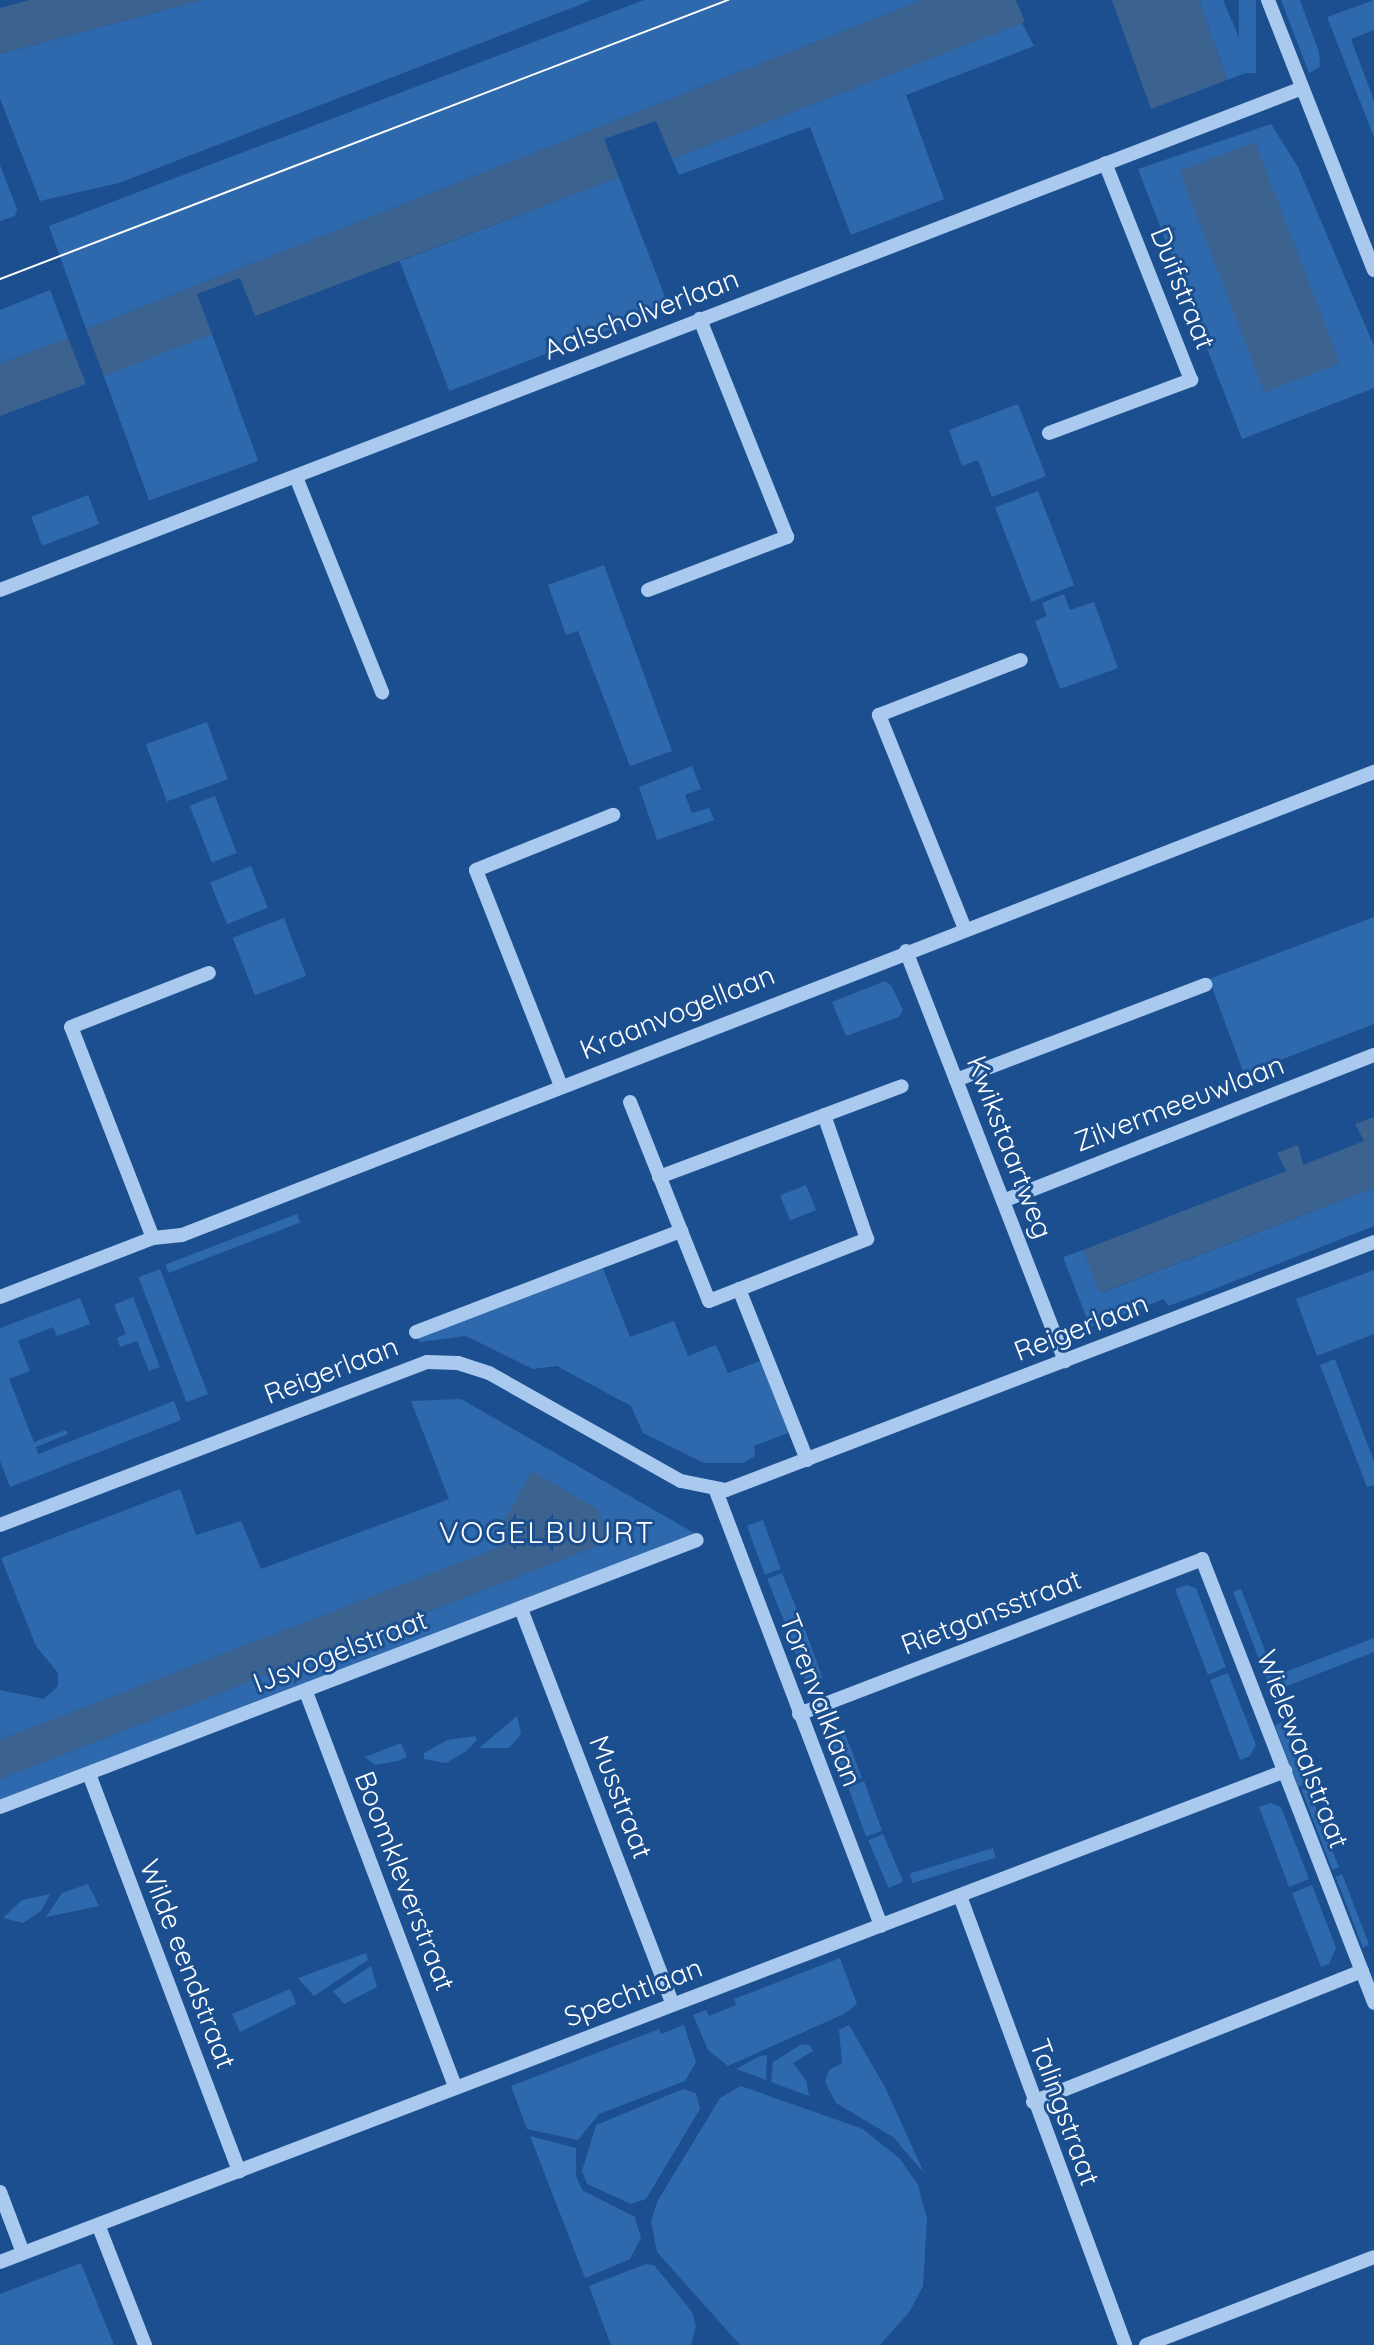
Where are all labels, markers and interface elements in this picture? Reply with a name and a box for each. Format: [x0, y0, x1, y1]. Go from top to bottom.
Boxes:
street label: Duifstraat [1143, 222, 1223, 354]
street label: Aalscholverlaan [539, 261, 743, 367]
street label: Kraanvogellaan [575, 958, 779, 1066]
street label: Zilvermeeuwlaan [1069, 1048, 1289, 1158]
street label: Kwikstaartweg [960, 1051, 1060, 1243]
street label: Reigerlaan [1009, 1286, 1153, 1368]
street label: Reigerlaan [259, 1329, 403, 1411]
district label: VOGELBUURT [439, 1514, 655, 1550]
street label: Rietgansstraat [896, 1562, 1086, 1662]
street label: IJsvogelstraat [248, 1602, 432, 1700]
street label: Torenvalklaan [773, 1609, 869, 1791]
street label: Wielewaalstraat [1250, 1645, 1356, 1853]
street label: Musstraat [582, 1731, 660, 1863]
street label: Boomkleverstraat [348, 1767, 462, 1995]
street label: Wilde eendstraat [133, 1855, 243, 2073]
street label: Spechtlaan [559, 1950, 707, 2034]
street label: Talingstraat [1023, 2034, 1107, 2190]

